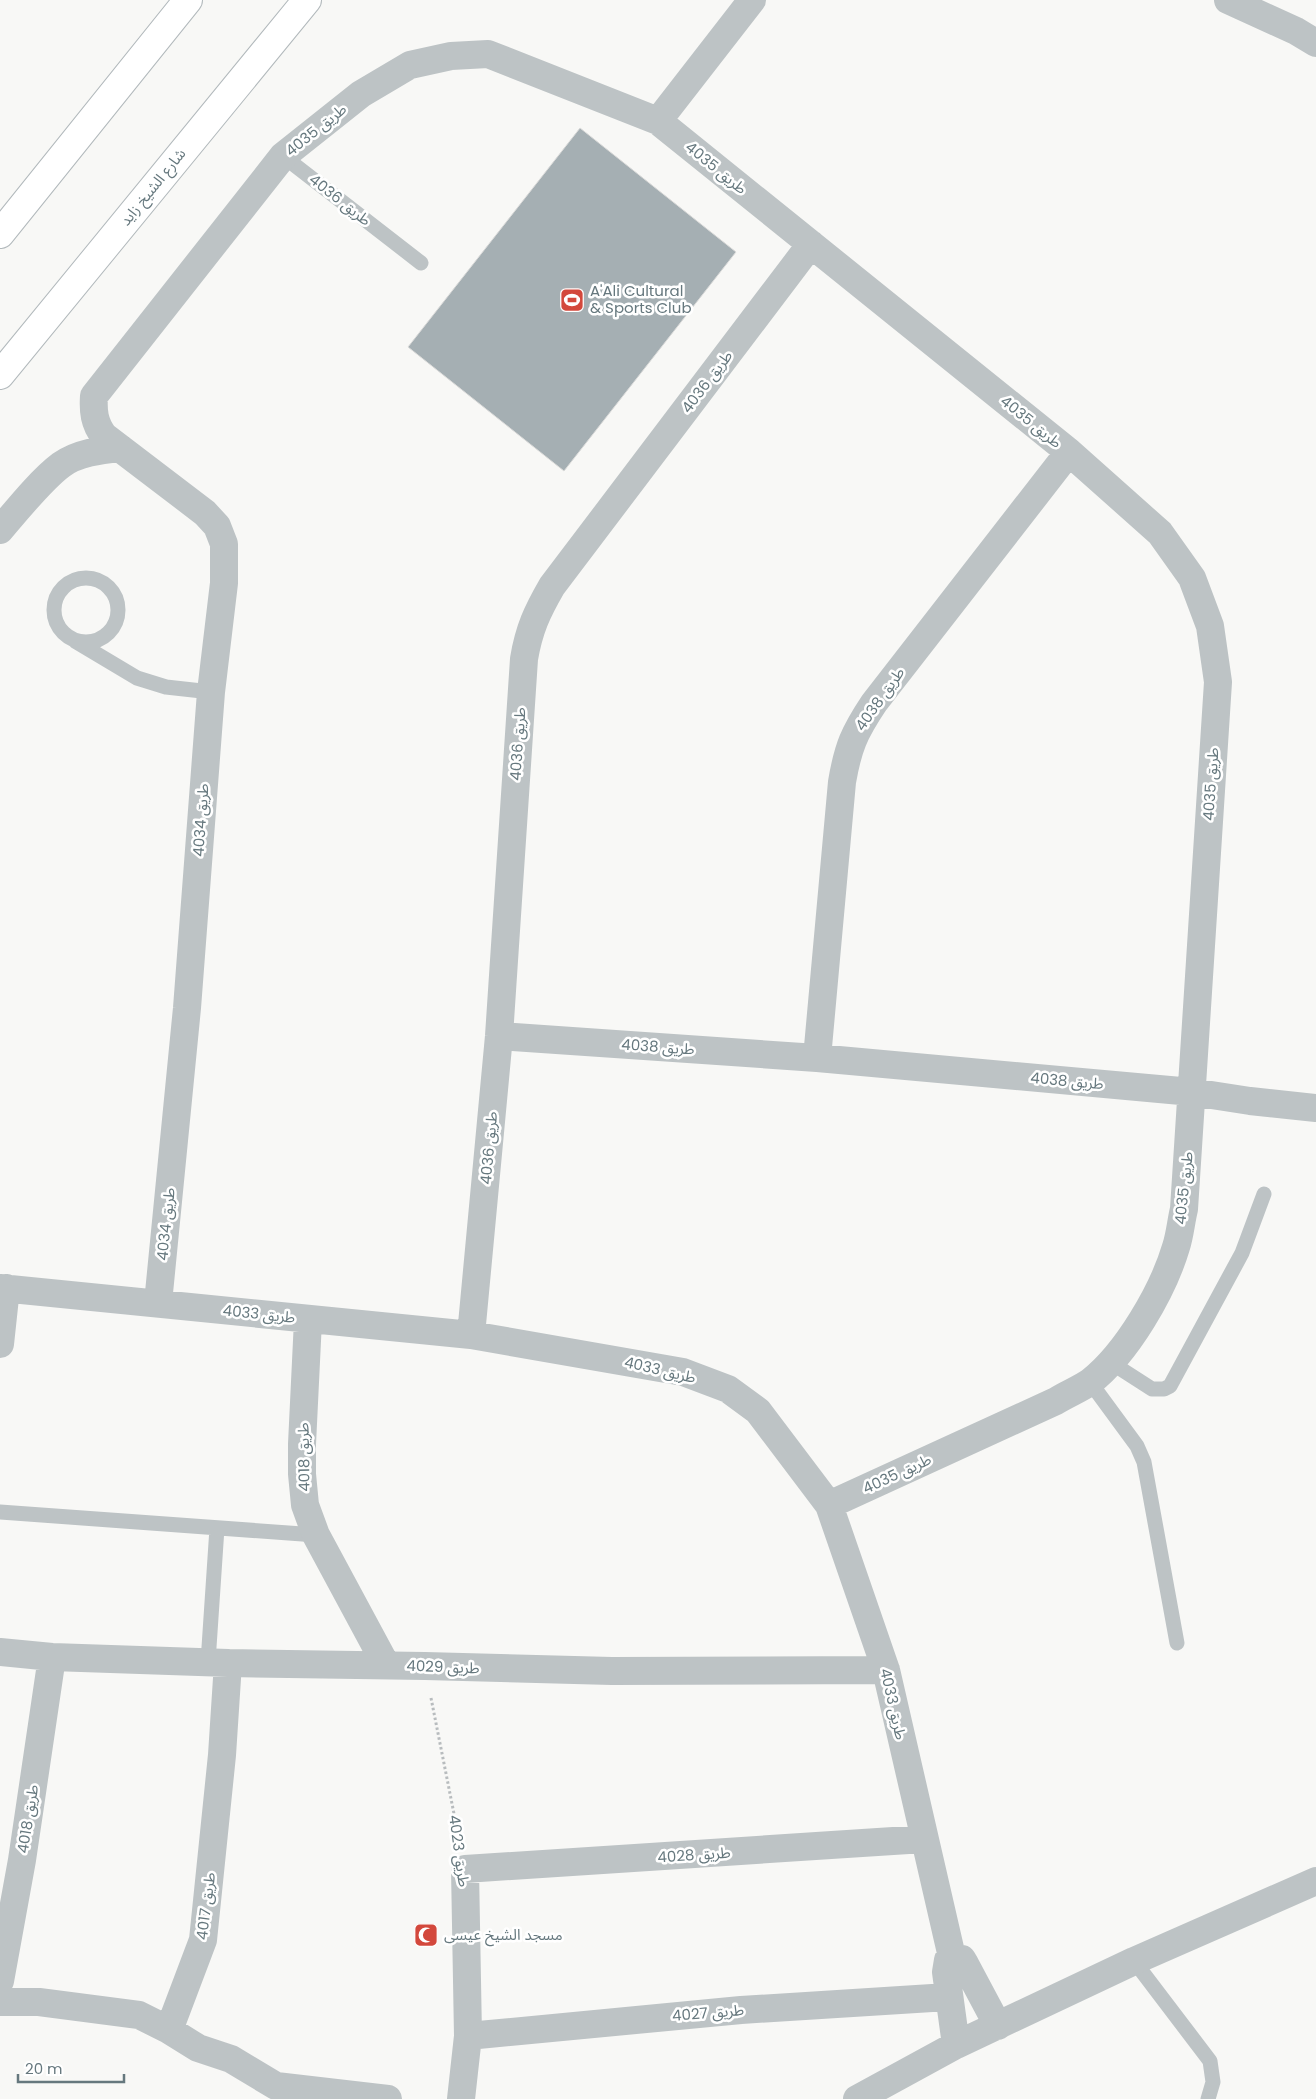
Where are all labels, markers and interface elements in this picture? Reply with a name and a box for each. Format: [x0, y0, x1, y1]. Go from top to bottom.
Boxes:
street label: طريق 4035 [281, 98, 351, 161]
street label: طريق 4035 [681, 136, 751, 199]
street label: شارع الشيخ زايد [115, 143, 192, 231]
street label: طريق 4036 [305, 169, 376, 231]
place label: A'Ali Cultural & Sports Club [590, 280, 692, 318]
sports icon: A'Ali Cultural & Sports Club [559, 287, 585, 313]
street label: طريق 4036 [676, 346, 737, 417]
street label: طريق 4035 [996, 390, 1066, 453]
street label: طريق 4038 [850, 663, 909, 735]
street label: طريق 4036 [504, 707, 531, 781]
street label: طريق 4035 [1197, 747, 1224, 821]
street label: طريق 4034 [187, 783, 214, 857]
street label: طريق 4038 [621, 1033, 695, 1060]
street label: طريق 4038 [1030, 1067, 1105, 1094]
street label: طريق 4036 [475, 1110, 502, 1185]
street label: طريق 4035 [1169, 1150, 1198, 1226]
street label: طريق 4034 [151, 1186, 180, 1262]
street label: طريق 4033 [222, 1299, 296, 1328]
street label: طريق 4033 [622, 1351, 698, 1388]
street label: طريق 4018 [292, 1422, 315, 1492]
street label: طريق 4035 [859, 1449, 934, 1499]
street label: طريق 4029 [406, 1655, 480, 1678]
street label: طريق 4033 [875, 1666, 912, 1742]
street label: طريق 4018 [12, 1783, 43, 1855]
street label: طريق 4023 [444, 1814, 475, 1888]
street label: طريق 4028 [657, 1841, 731, 1868]
street label: طريق 4017 [191, 1871, 220, 1941]
mosque icon: مسجد الشيخ عيسى [413, 1922, 439, 1948]
place label: مسجد الشيخ عيسى [444, 1924, 563, 1947]
street label: طريق 4027 [671, 1999, 745, 2026]
scale bar [18, 2052, 124, 2084]
text: 20 m [25, 2058, 63, 2079]

